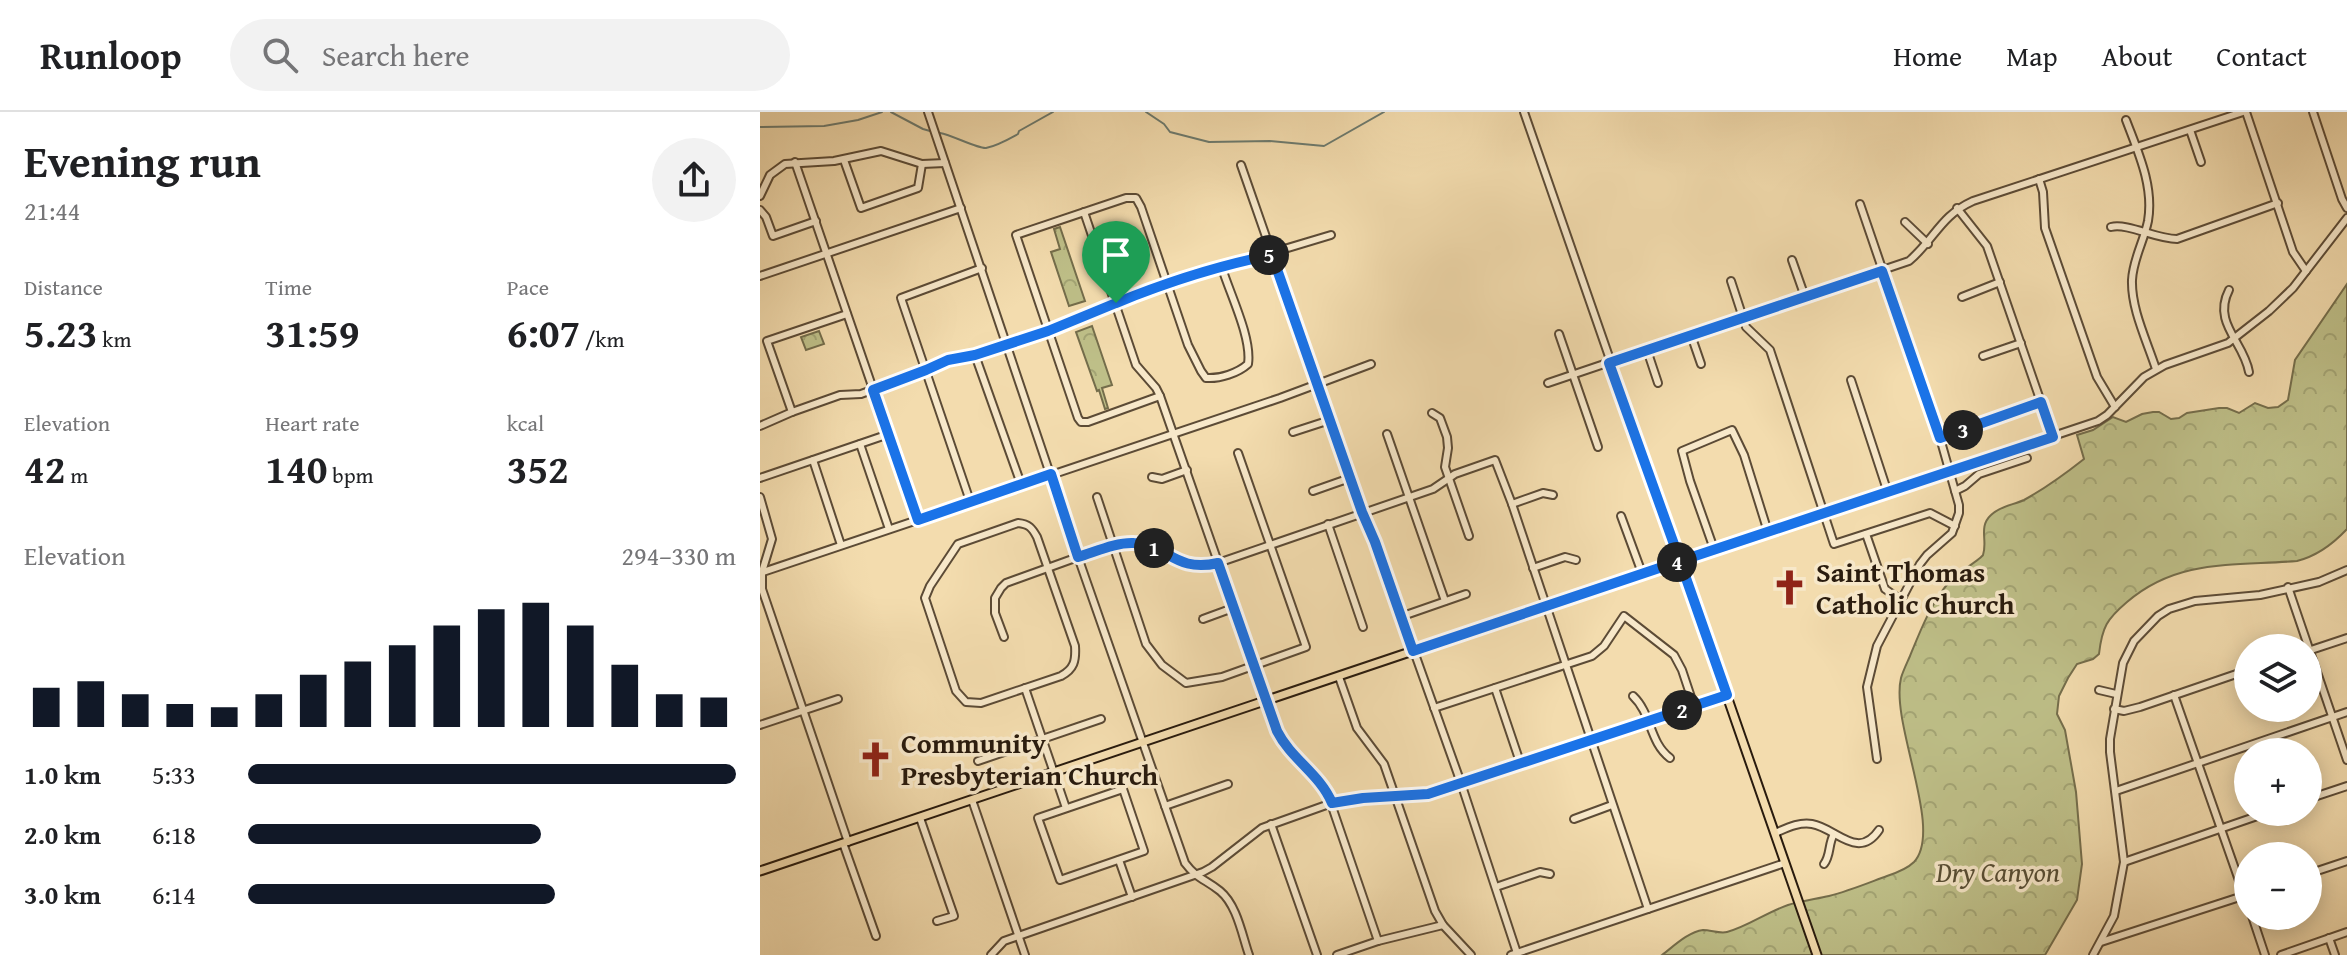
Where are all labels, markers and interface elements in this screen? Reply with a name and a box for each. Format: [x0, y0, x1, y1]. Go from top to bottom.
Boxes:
search box [230, 19, 790, 91]
text: Runloop [40, 27, 182, 83]
icon: search [258, 33, 302, 77]
text: Search here [322, 33, 470, 77]
text: Home [1893, 35, 1962, 76]
text: Map [2006, 35, 2058, 76]
text: About [2102, 35, 2172, 76]
text: Contact [2216, 35, 2307, 76]
text: Evening run [24, 129, 261, 193]
button: share [652, 138, 736, 222]
text: 21:44 [24, 191, 80, 230]
pin [1082, 221, 1150, 303]
icon: arrive [1094, 233, 1138, 277]
pin: 5 [1249, 235, 1289, 275]
text: 5 [1263, 239, 1275, 271]
text: Distance [24, 271, 103, 303]
text: Time [265, 271, 312, 303]
text: Pace [507, 271, 549, 303]
text: 5.23 [24, 303, 97, 362]
text: 31:59 [265, 303, 360, 362]
text: 6:07 [507, 303, 580, 362]
text: km [97, 323, 131, 355]
text: /km [580, 323, 625, 355]
text: Elevation [24, 407, 110, 439]
text: Heart rate [265, 407, 360, 439]
text: kcal [507, 407, 544, 439]
pin: 3 [1943, 410, 1983, 450]
text: 3 [1957, 414, 1969, 446]
text: 42 [24, 439, 65, 498]
text: 140 [265, 439, 328, 498]
text: 352 [507, 439, 569, 498]
text: m [65, 459, 88, 491]
text: bpm [328, 459, 374, 491]
pin: 1 [1134, 528, 1174, 568]
text: 1 [1148, 532, 1160, 564]
text: Elevation [24, 536, 126, 575]
text: 294–330 m [622, 536, 736, 575]
pin: 4 [1657, 542, 1697, 582]
text: 4 [1671, 546, 1683, 578]
place label: Saint Thomas Catholic Church [1816, 551, 2015, 624]
church icon: Saint Thomas Catholic Church [1771, 569, 1809, 607]
map controls [2234, 634, 2322, 930]
button: layers [2234, 634, 2322, 722]
pin: 2 [1662, 690, 1702, 730]
text: 2 [1676, 694, 1688, 726]
place label: Community Presbyterian Church [901, 722, 1159, 795]
button: + [2234, 738, 2322, 826]
church icon: Community Presbyterian Church [856, 740, 894, 778]
text: 1.0 km [24, 755, 101, 794]
text: 5:33 [152, 755, 196, 794]
text: 2.0 km [24, 815, 101, 854]
text: 6:18 [152, 815, 196, 854]
button: − [2234, 842, 2322, 930]
park label: Dry Canyon [1935, 851, 2060, 892]
text: 3.0 km [24, 875, 101, 914]
text: 6:14 [152, 875, 196, 914]

